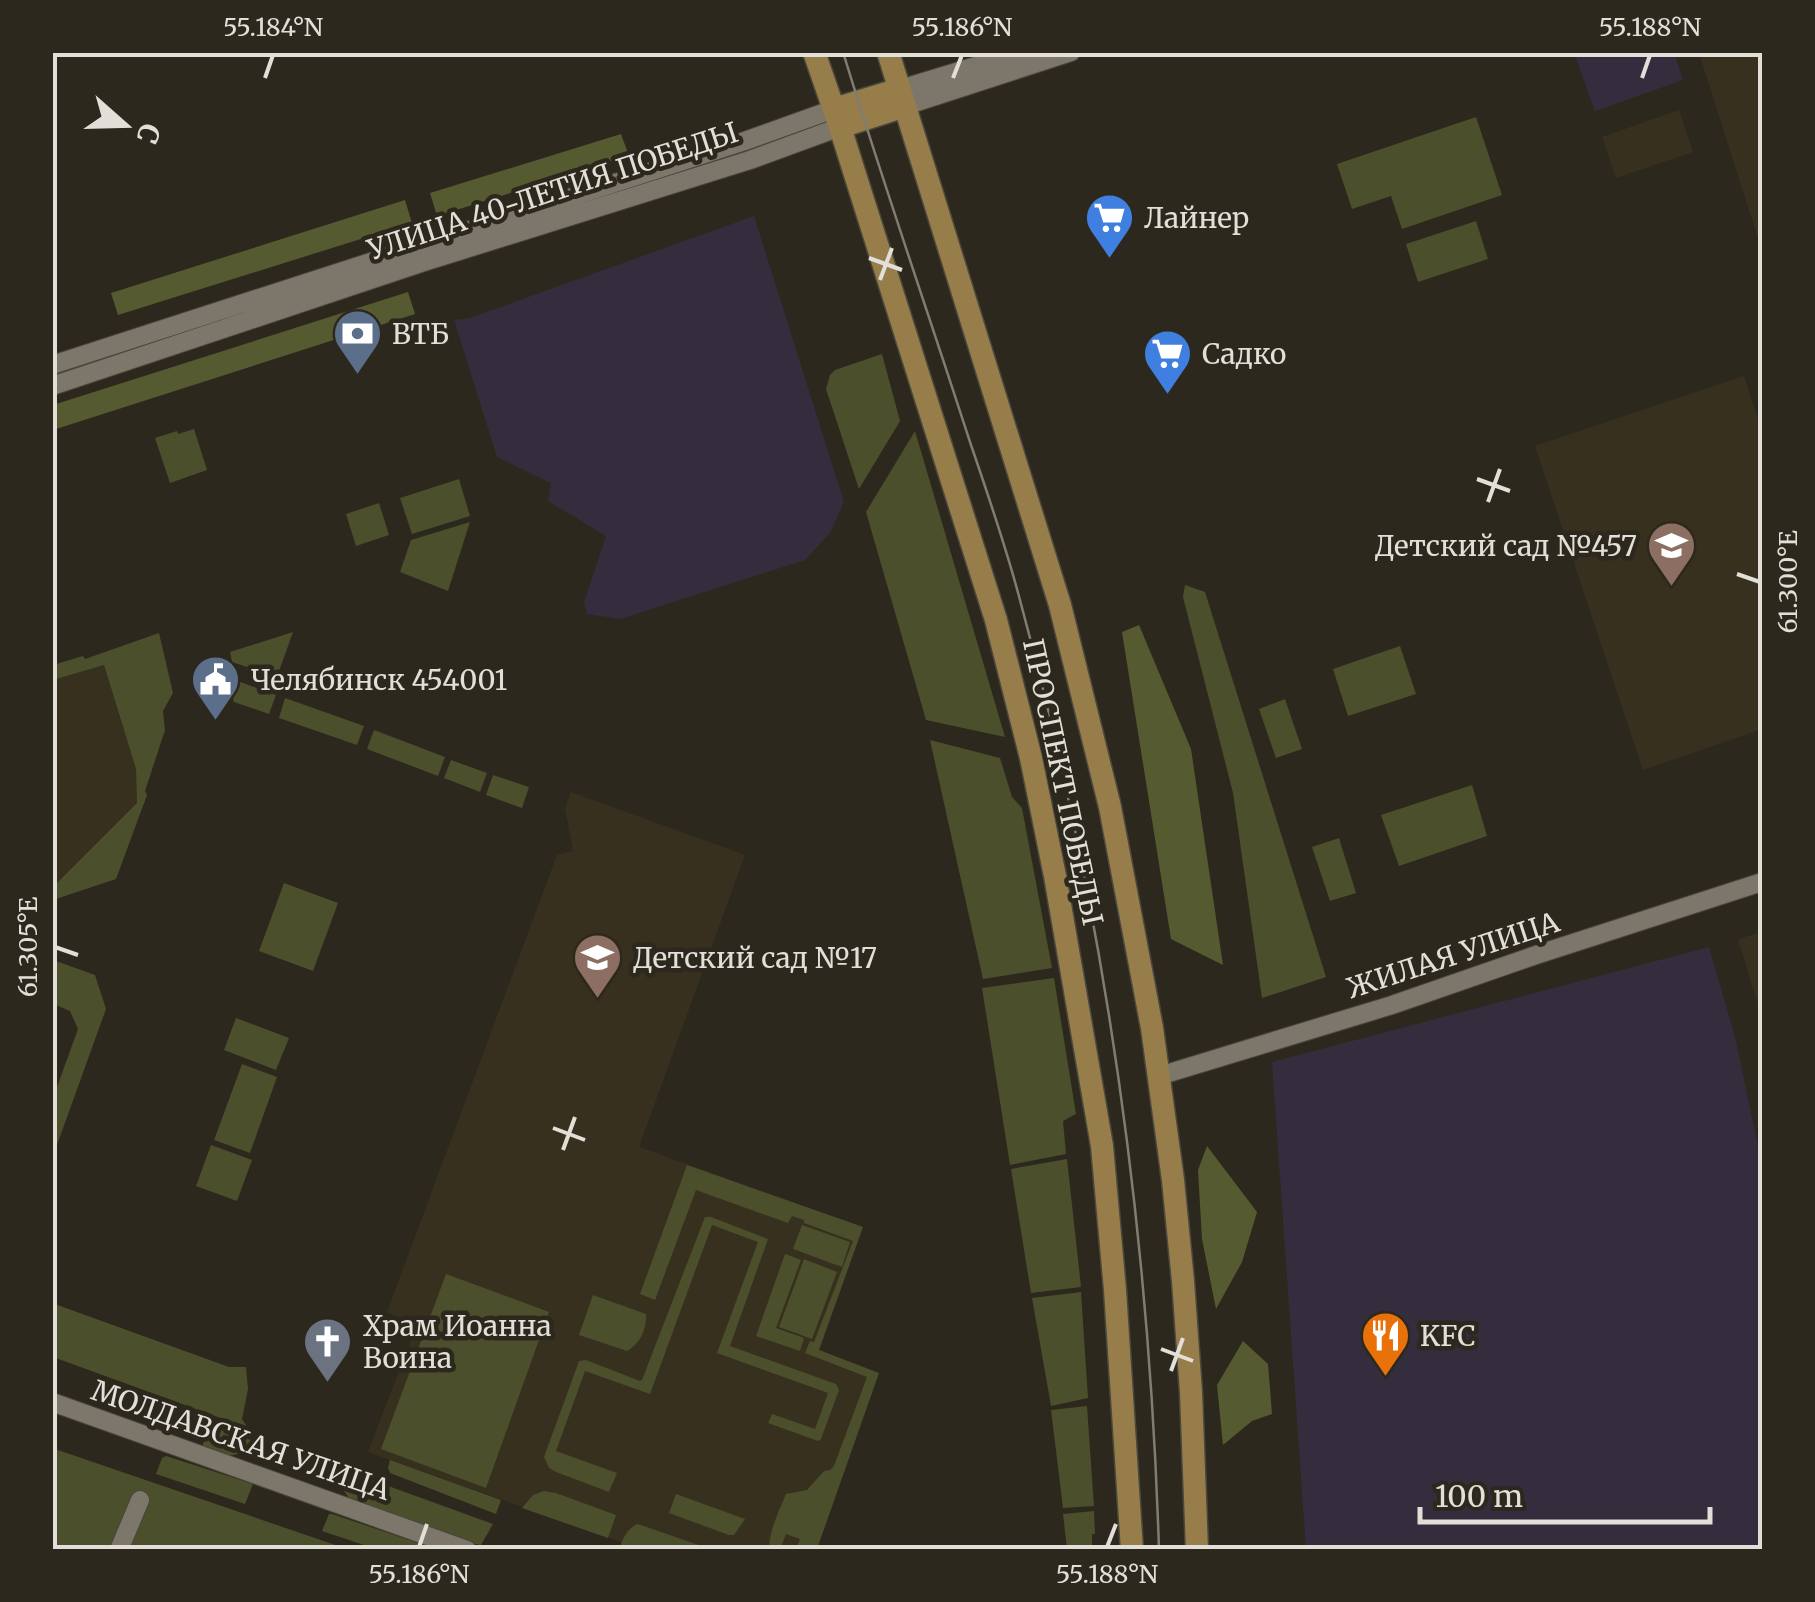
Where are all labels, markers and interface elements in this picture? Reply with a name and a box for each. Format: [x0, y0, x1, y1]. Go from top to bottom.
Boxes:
text: 55.184°N [223, 11, 323, 43]
text: 55.186°N [912, 11, 1012, 43]
text: 55.188°N [1599, 11, 1701, 43]
north arrow [75, 75, 175, 175]
street label: УЛИЦА 40-ЛЕТИЯ ПОБЕДЫ [362, 114, 743, 268]
text: С [128, 119, 169, 148]
supermarket icon: Лайнер [1083, 192, 1135, 260]
place label: Лайнер [1144, 200, 1249, 236]
bank icon: ВТБ [331, 308, 383, 376]
place label: ВТБ [392, 316, 449, 352]
supermarket icon: Садко [1141, 328, 1193, 396]
place label: Садко [1202, 336, 1286, 372]
school or university icon: Детский сад №457 [1646, 520, 1698, 588]
place label: Детский сад №457 [1375, 528, 1637, 564]
text: 61.300°E [1772, 530, 1804, 634]
street label: ПРОСПЕКТ ПОБЕДЫ [1015, 635, 1111, 929]
public building icon: Челябинск 454001 [190, 654, 242, 722]
place label: Челябинск 454001 [251, 662, 507, 698]
text: 61.305°E [12, 897, 44, 997]
street label: ЖИЛАЯ УЛИЦА [1342, 904, 1564, 1006]
school or university icon: Детский сад №17 [572, 932, 624, 1000]
place label: Детский сад №17 [633, 940, 877, 976]
place label: Храм Иоанна Воина [363, 1308, 551, 1376]
restaurant icon: KFC [1359, 1310, 1411, 1378]
church icon: Храм Иоанна Воина [302, 1316, 354, 1384]
place label: KFC [1420, 1318, 1476, 1354]
street label: МОЛДАВСКАЯ УЛИЦА [87, 1372, 395, 1508]
scale bar [1420, 1462, 1710, 1524]
text: 100 m [1435, 1477, 1523, 1515]
text: 55.186°N [369, 1558, 469, 1590]
text: 55.188°N [1056, 1558, 1158, 1590]

